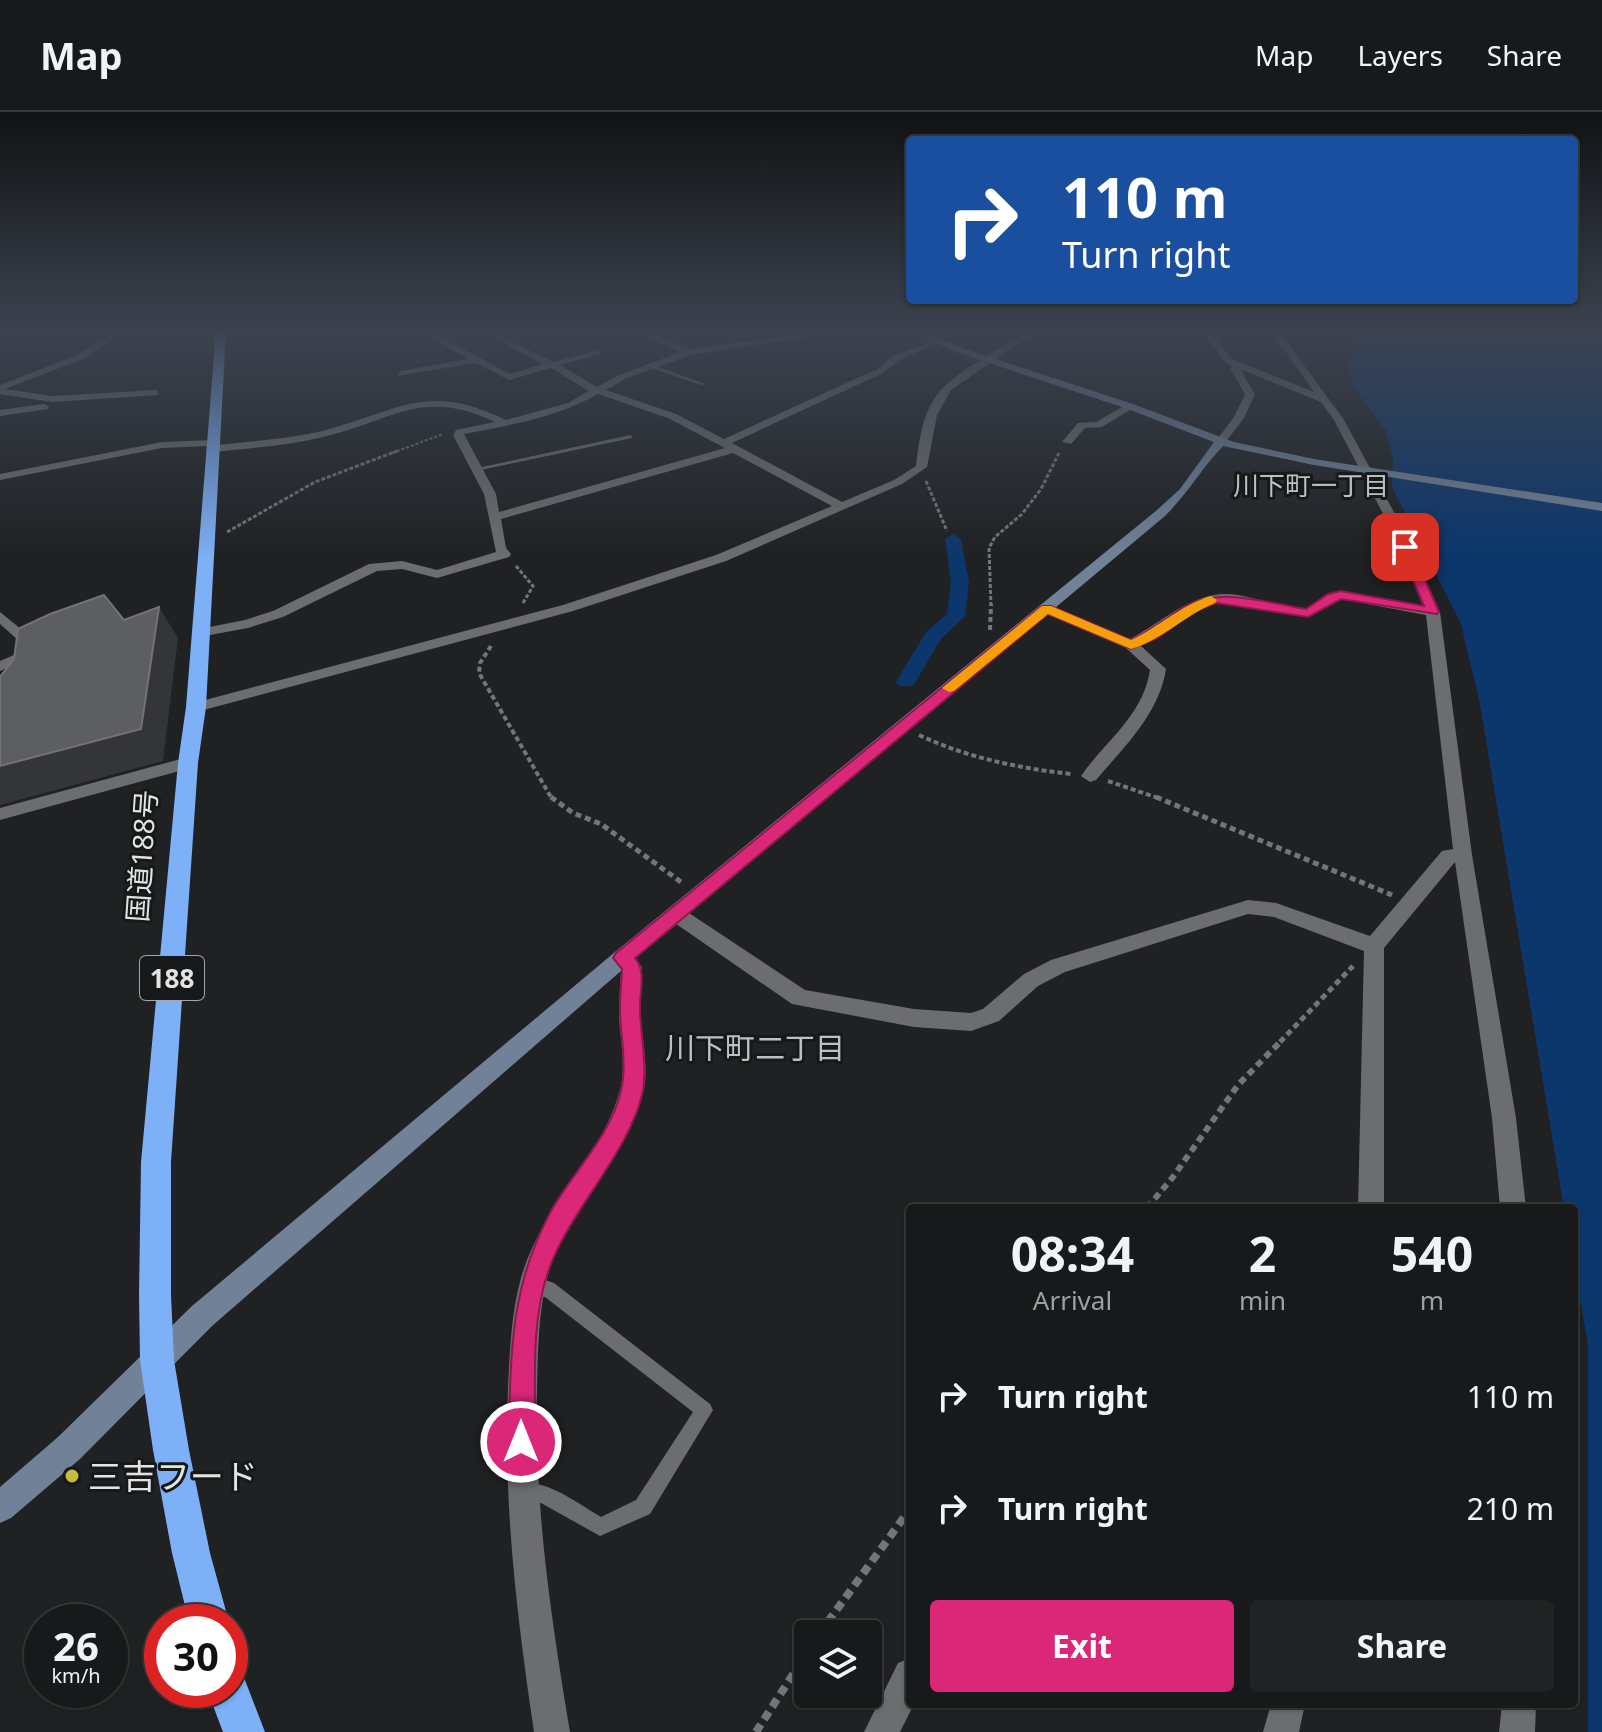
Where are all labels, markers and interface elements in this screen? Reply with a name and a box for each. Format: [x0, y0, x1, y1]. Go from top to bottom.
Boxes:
text: Map [40, 29, 123, 81]
text: Map [1255, 36, 1313, 74]
text: Layers [1357, 36, 1443, 74]
text: Share [1487, 36, 1562, 74]
text: 110 m [1062, 158, 1227, 234]
icon: right [930, 168, 1034, 272]
text: Turn right [1062, 230, 1230, 279]
district label: 川下町一丁目 [1233, 467, 1389, 503]
pin [1371, 513, 1439, 581]
icon: arrive [1383, 525, 1427, 569]
street label: 国道188号 [117, 789, 165, 923]
road number: 188 [140, 956, 204, 1000]
district label: 川下町二丁目 [665, 1027, 845, 1068]
text: 08:34 [1011, 1221, 1134, 1286]
text: 2 [1249, 1221, 1276, 1286]
text: 540 [1391, 1221, 1473, 1286]
text: Arrival [1033, 1282, 1112, 1318]
text: min [1239, 1282, 1286, 1318]
text: m [1420, 1282, 1444, 1318]
icon: right [930, 1374, 974, 1418]
text: Turn right [998, 1376, 1148, 1417]
text: 110 m [1467, 1376, 1554, 1417]
position arrow [479, 1400, 563, 1484]
place label: 三吉フード [88, 1453, 258, 1499]
marker: 三吉フード [63, 1467, 81, 1485]
icon: right [930, 1486, 974, 1530]
text: Turn right [998, 1488, 1148, 1529]
text: 210 m [1467, 1488, 1554, 1529]
button: Exit [930, 1600, 1234, 1692]
button: Share [1250, 1600, 1554, 1692]
speed limit sign: 30 [144, 1604, 248, 1708]
text: 26 [53, 1618, 99, 1673]
map controls [794, 1620, 882, 1708]
button: layers [794, 1620, 882, 1708]
text: km/h [51, 1662, 101, 1689]

